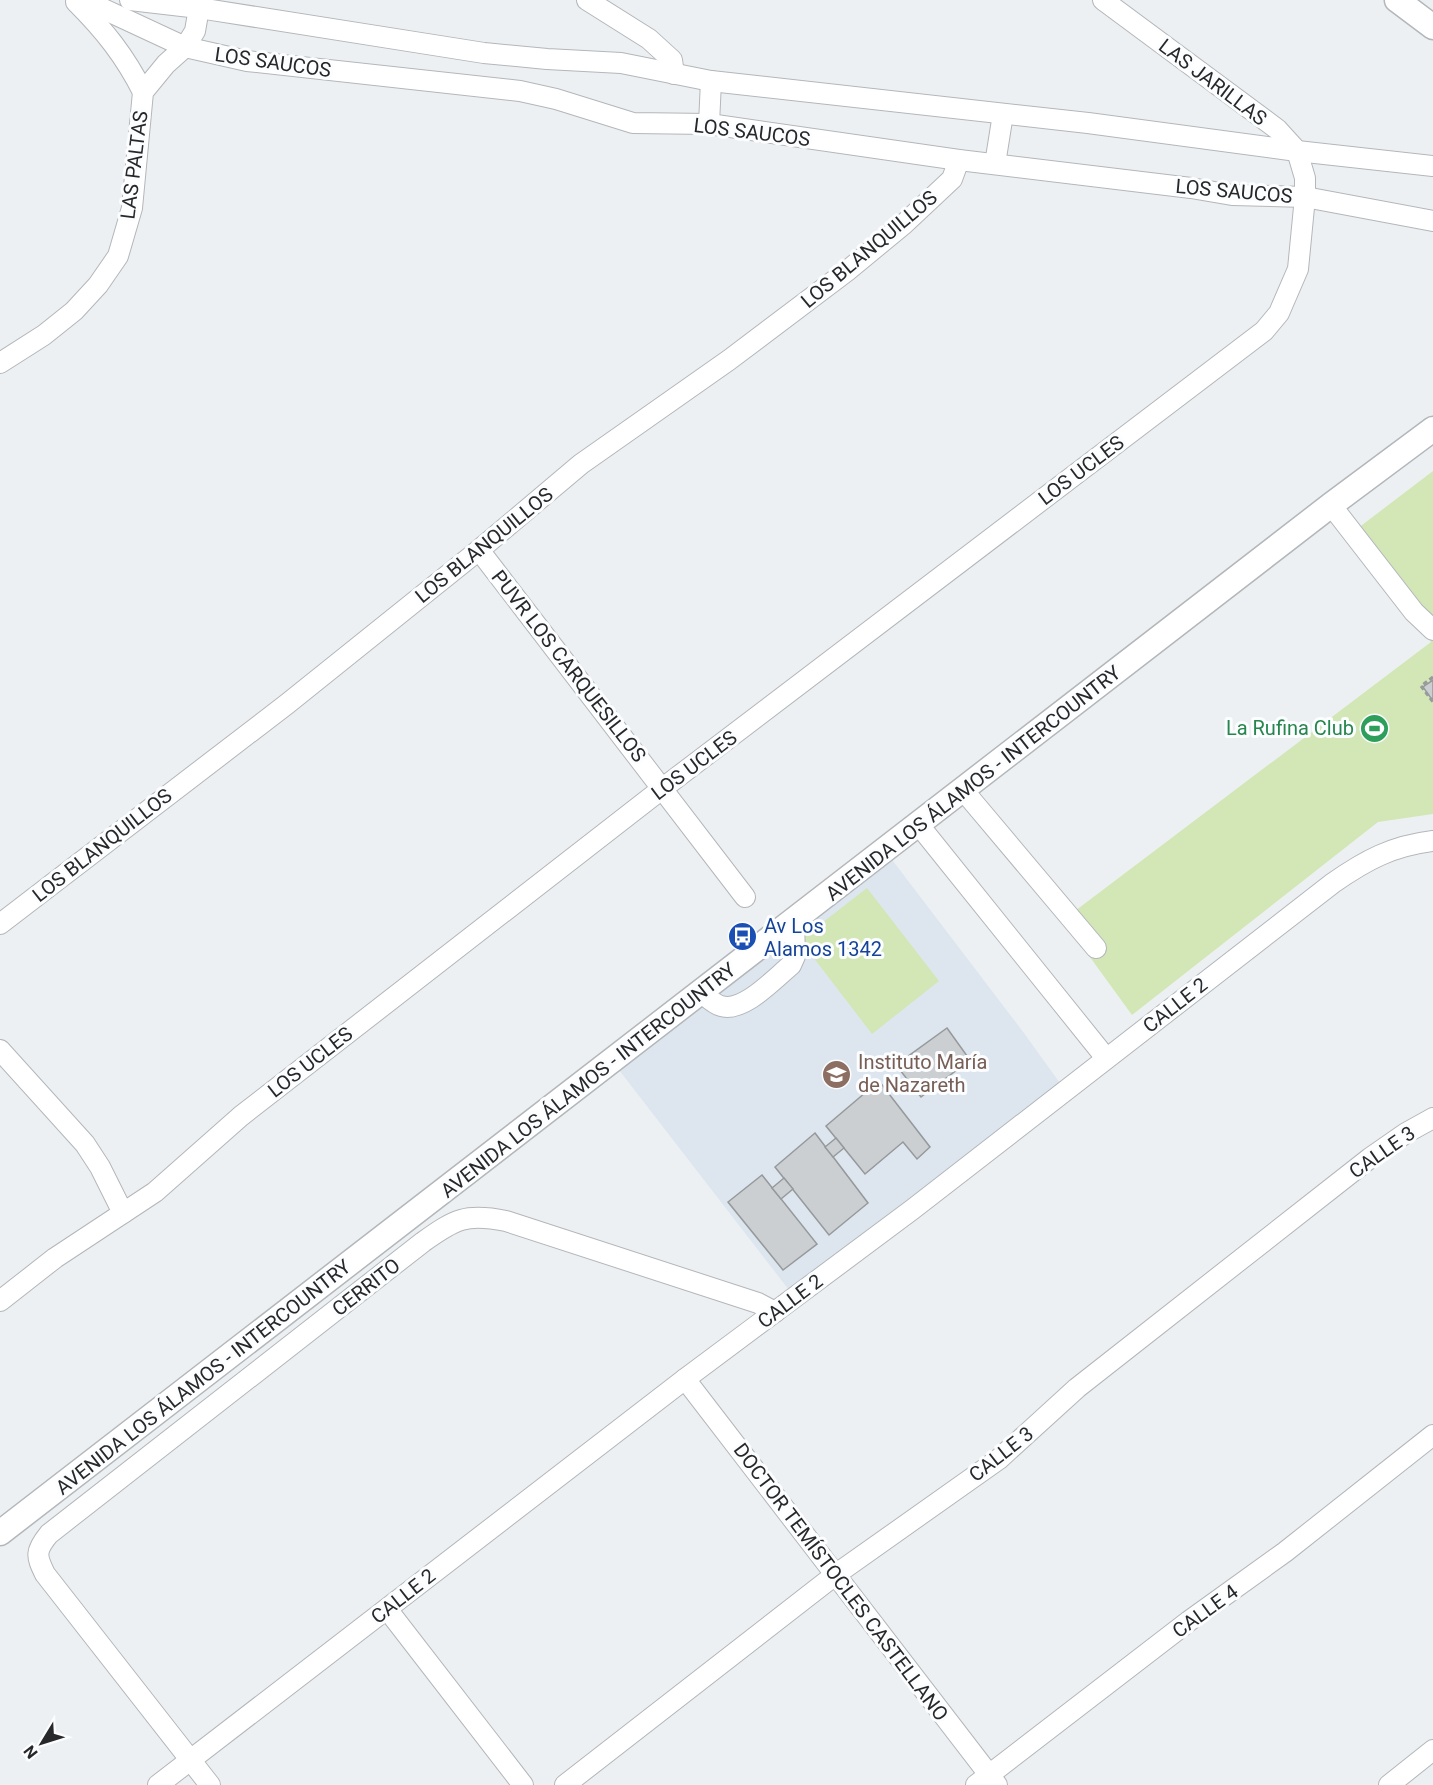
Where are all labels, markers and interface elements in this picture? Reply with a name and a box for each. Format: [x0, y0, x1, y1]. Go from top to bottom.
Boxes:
street label: LAS JARILLAS [1154, 34, 1272, 131]
street label: LOS SAUCOS [213, 42, 333, 82]
street label: LAS PALTAS [115, 109, 153, 221]
street label: LOS SAUCOS [692, 113, 812, 151]
street label: LOS SAUCOS [1175, 174, 1294, 208]
street label: LOS BLANQUILLOS [796, 185, 942, 313]
street label: LOS UCLES [1034, 430, 1129, 510]
street label: LOS BLANQUILLOS [410, 482, 558, 608]
street label: PUVR LOS CARQUESILLOS [487, 565, 651, 767]
street label: AVENIDA LOS ÁLAMOS - INTERCOUNTRY [821, 660, 1125, 906]
sports icon: La Rufina Club [1359, 712, 1391, 744]
place label: La Rufina Club [1226, 716, 1354, 740]
street label: LOS UCLES [647, 725, 742, 805]
street label: LOS BLANQUILLOS [28, 783, 177, 907]
place label: Av Los Alamos 1342 [764, 914, 882, 961]
bus stop icon: Av Los Alamos 1342 [727, 921, 759, 953]
street label: AVENIDA LOS ÁLAMOS - INTERCOUNTRY [436, 957, 740, 1203]
street label: CALLE 2 [1138, 972, 1212, 1038]
street label: LOS UCLES [263, 1021, 357, 1102]
place label: Instituto María de Nazareth [858, 1050, 987, 1097]
school or university icon: Instituto María de Nazareth [821, 1058, 853, 1090]
street label: CALLE 3 [1344, 1121, 1420, 1183]
street label: CERRITO [327, 1253, 405, 1321]
street label: AVENIDA LOS ÁLAMOS - INTERCOUNTRY [51, 1254, 355, 1500]
street label: CALLE 2 [753, 1269, 827, 1333]
street label: CALLE 3 [964, 1421, 1038, 1487]
street label: DOCTOR TEMÍSTOCLES CASTELLANO [729, 1438, 953, 1726]
street label: CALLE 2 [366, 1563, 440, 1629]
street label: CALLE 4 [1168, 1579, 1242, 1643]
north arrow [12, 1713, 72, 1773]
text: N [20, 1742, 42, 1762]

